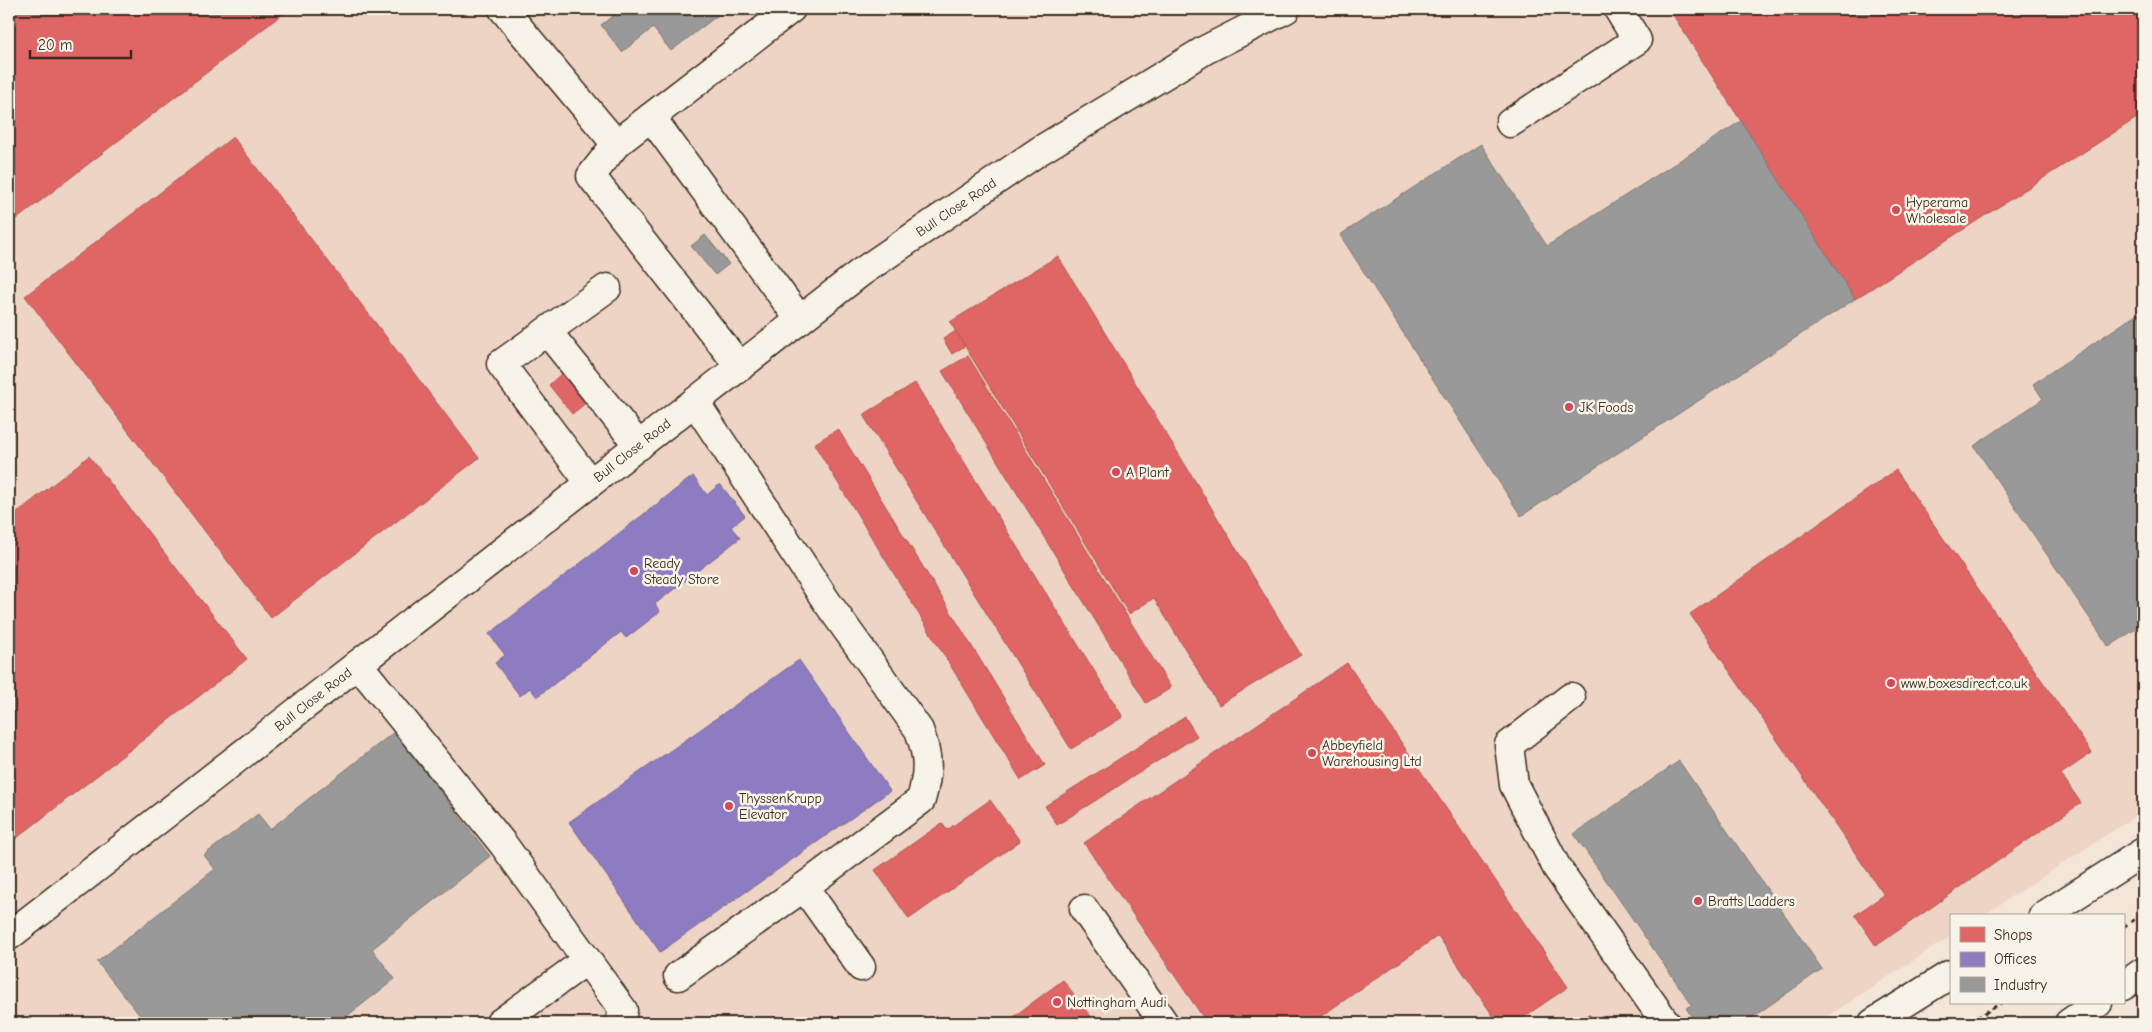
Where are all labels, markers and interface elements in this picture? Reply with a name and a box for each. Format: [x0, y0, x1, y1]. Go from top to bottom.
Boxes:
scale bar [30, 28, 131, 60]
text: 20 m [38, 36, 72, 54]
street label: Bull Close Road [913, 174, 1000, 241]
place label: Hyperama Wholesale [1906, 194, 1968, 227]
marker: Hyperama Wholesale [1890, 204, 1902, 216]
place label: JK Foods [1579, 399, 1633, 416]
marker: JK Foods [1563, 401, 1575, 413]
street label: Bull Close Road [590, 415, 674, 486]
place label: A Plant [1126, 464, 1170, 481]
marker: A Plant [1110, 466, 1122, 478]
place label: Ready Steady Store [644, 555, 719, 588]
marker: Ready Steady Store [628, 565, 640, 577]
street label: Bull Close Road [271, 664, 355, 735]
place label: www.boxesdirect.co.uk [1901, 675, 2028, 692]
marker: www.boxesdirect.co.uk [1885, 677, 1897, 689]
place label: Abbeyfield Warehousing Ltd [1322, 737, 1422, 770]
marker: Abbeyfield Warehousing Ltd [1306, 747, 1318, 759]
place label: ThyssenKrupp Elevator [739, 790, 822, 823]
marker: ThyssenKrupp Elevator [723, 800, 735, 812]
place label: Bratts Ladders [1708, 893, 1795, 910]
marker: Bratts Ladders [1692, 895, 1704, 907]
legend [1950, 914, 2124, 1004]
text: Shops [1994, 926, 2032, 944]
text: Offices [1994, 950, 2036, 968]
text: Industry [1994, 976, 2047, 994]
place label: Nottingham Audi [1067, 994, 1167, 1011]
marker: Nottingham Audi [1051, 996, 1063, 1008]

